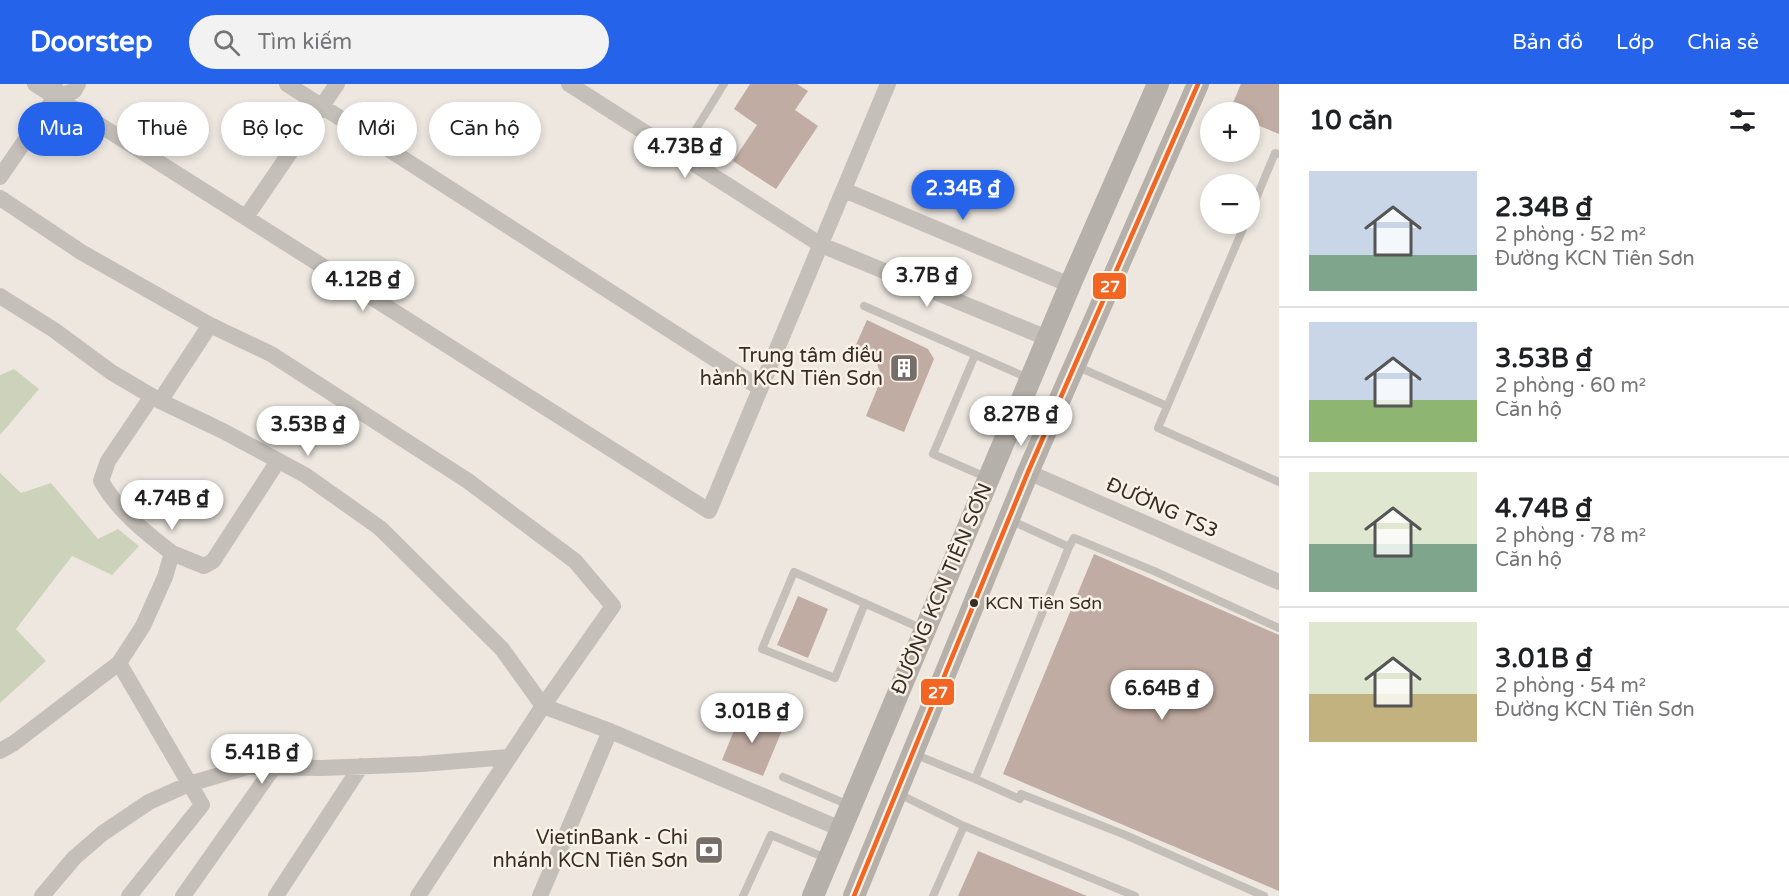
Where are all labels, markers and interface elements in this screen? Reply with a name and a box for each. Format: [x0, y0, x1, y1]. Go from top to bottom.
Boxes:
search box [189, 15, 609, 69]
text: Doorstep [30, 25, 153, 59]
icon: search [210, 26, 243, 59]
text: Tìm kiếm [258, 29, 352, 55]
text: Bản đồ [1512, 30, 1583, 55]
text: Lớp [1616, 30, 1654, 55]
text: Chia sẻ [1687, 30, 1759, 55]
chip: Mua [18, 102, 105, 156]
chip: Thuê [117, 102, 209, 156]
chip: Bộ lọc [221, 102, 325, 156]
chip: Mới [337, 102, 417, 156]
chip: Căn hộ [429, 102, 541, 156]
map controls [1200, 102, 1260, 234]
button: + [1200, 102, 1260, 162]
icon: filters [1726, 104, 1759, 137]
text: 10 căn [1309, 105, 1393, 136]
pin: 4.73B ₫ [630, 128, 740, 179]
text: 4.73B ₫ [648, 135, 722, 159]
pin: 2.34B ₫ [908, 170, 1018, 221]
button: − [1200, 174, 1260, 234]
text: 2.34B ₫ [925, 177, 1001, 201]
text: 2.34B ₫ [1495, 192, 1593, 223]
icon: home [1357, 195, 1429, 267]
text: 2 phòng · 52 m² [1495, 223, 1646, 247]
text: Đường KCN Tiên Sơn [1495, 247, 1695, 271]
pin: 3.7B ₫ [878, 257, 976, 308]
pin: 4.12B ₫ [308, 261, 418, 312]
text: 3.7B ₫ [896, 264, 958, 288]
text: 4.12B ₫ [325, 268, 401, 292]
line badge: 27 [1092, 272, 1127, 300]
text: 27 [1100, 277, 1120, 297]
text: 3.53B ₫ [1495, 343, 1593, 374]
place label: Trung tâm điều hành KCN Tiên Sơn [700, 344, 883, 391]
icon: home [1357, 346, 1429, 418]
building icon: Trung tâm điều hành KCN Tiên Sơn [888, 352, 920, 384]
text: 2 phòng · 60 m² [1495, 374, 1646, 398]
pin: 8.27B ₫ [966, 396, 1076, 447]
text: Căn hộ [1495, 398, 1562, 422]
text: 8.27B ₫ [983, 403, 1059, 427]
pin: 3.53B ₫ [253, 406, 363, 457]
text: 3.53B ₫ [270, 413, 346, 437]
street label: ĐƯỜNG TS3 [1102, 472, 1222, 543]
street label: ĐƯỜNG KCN TIÊN SƠN [886, 479, 997, 698]
pin: 4.74B ₫ [117, 480, 227, 531]
text: 4.74B ₫ [135, 487, 209, 511]
text: 4.74B ₫ [1495, 493, 1592, 524]
icon: home [1357, 496, 1429, 568]
text: 2 phòng · 78 m² [1495, 524, 1646, 548]
text: Căn hộ [1495, 548, 1562, 572]
place label: KCN Tiên Sơn [985, 592, 1102, 614]
marker: KCN Tiên Sơn [968, 597, 980, 609]
text: 3.01B ₫ [1495, 643, 1593, 674]
icon: home [1357, 646, 1429, 718]
pin: 6.64B ₫ [1107, 670, 1217, 721]
text: 2 phòng · 54 m² [1495, 674, 1646, 698]
text: 6.64B ₫ [1124, 677, 1200, 701]
line badge: 27 [920, 678, 955, 706]
text: 27 [928, 683, 948, 703]
pin: 3.01B ₫ [697, 693, 807, 744]
text: Đường KCN Tiên Sơn [1495, 698, 1695, 722]
text: 3.01B ₫ [714, 700, 790, 724]
pin: 5.41B ₫ [207, 734, 317, 785]
text: 5.41B ₫ [225, 741, 299, 765]
place label: VietinBank - Chi nhánh KCN Tiên Sơn [493, 826, 688, 873]
bank icon: VietinBank - Chi nhánh KCN Tiên Sơn [693, 834, 725, 866]

